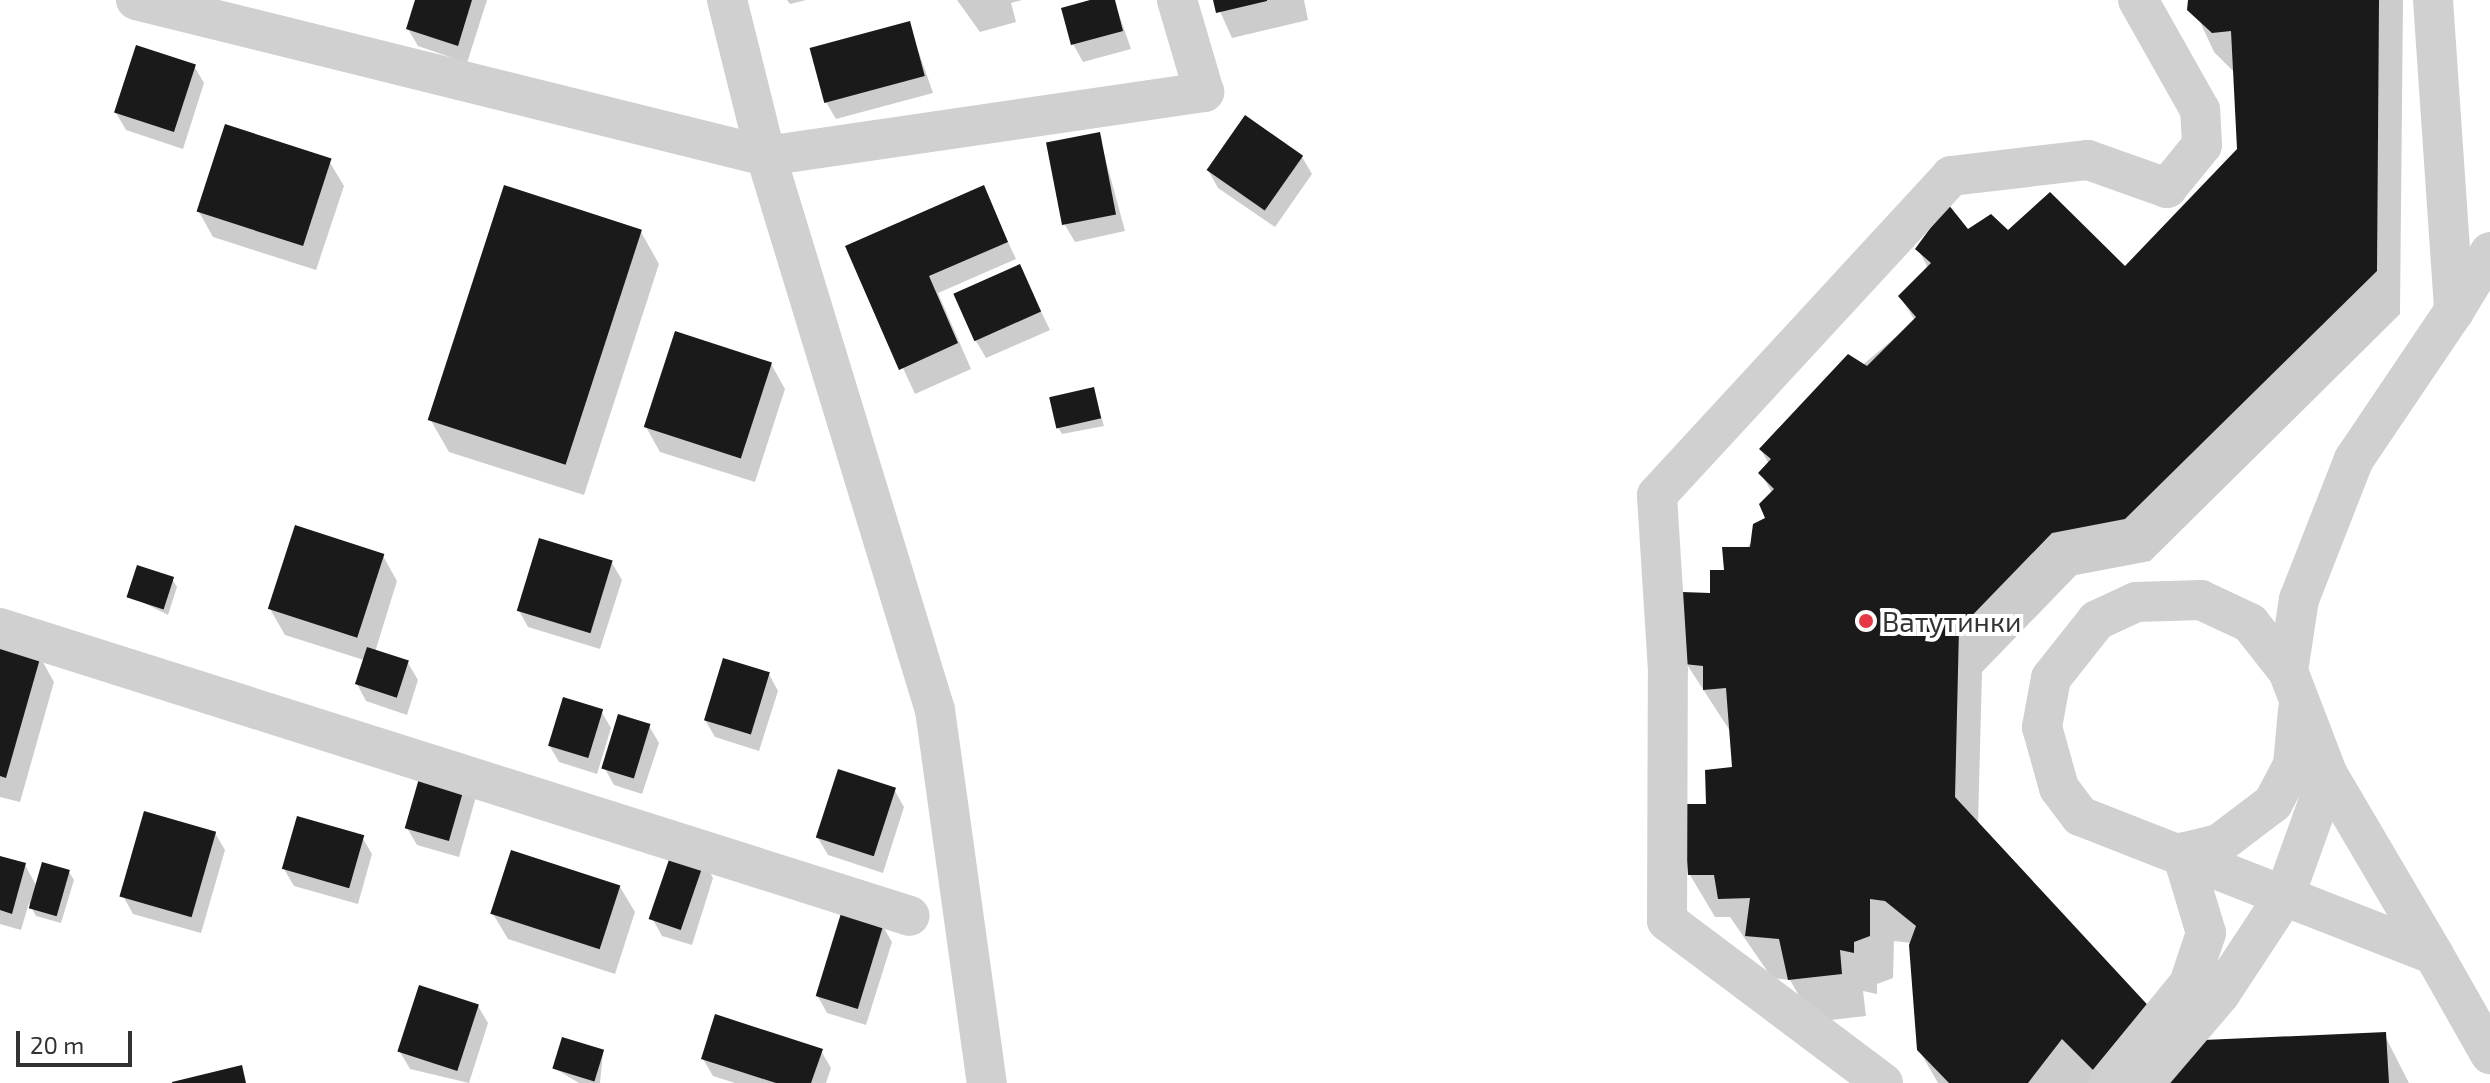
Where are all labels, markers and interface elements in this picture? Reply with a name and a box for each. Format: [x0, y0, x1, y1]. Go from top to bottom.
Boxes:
place label: Ватутинки [1882, 604, 2021, 638]
marker: Ватутинки [1857, 612, 1875, 630]
scale bar [20, 1015, 136, 1065]
text: 20 m [30, 1030, 84, 1059]

